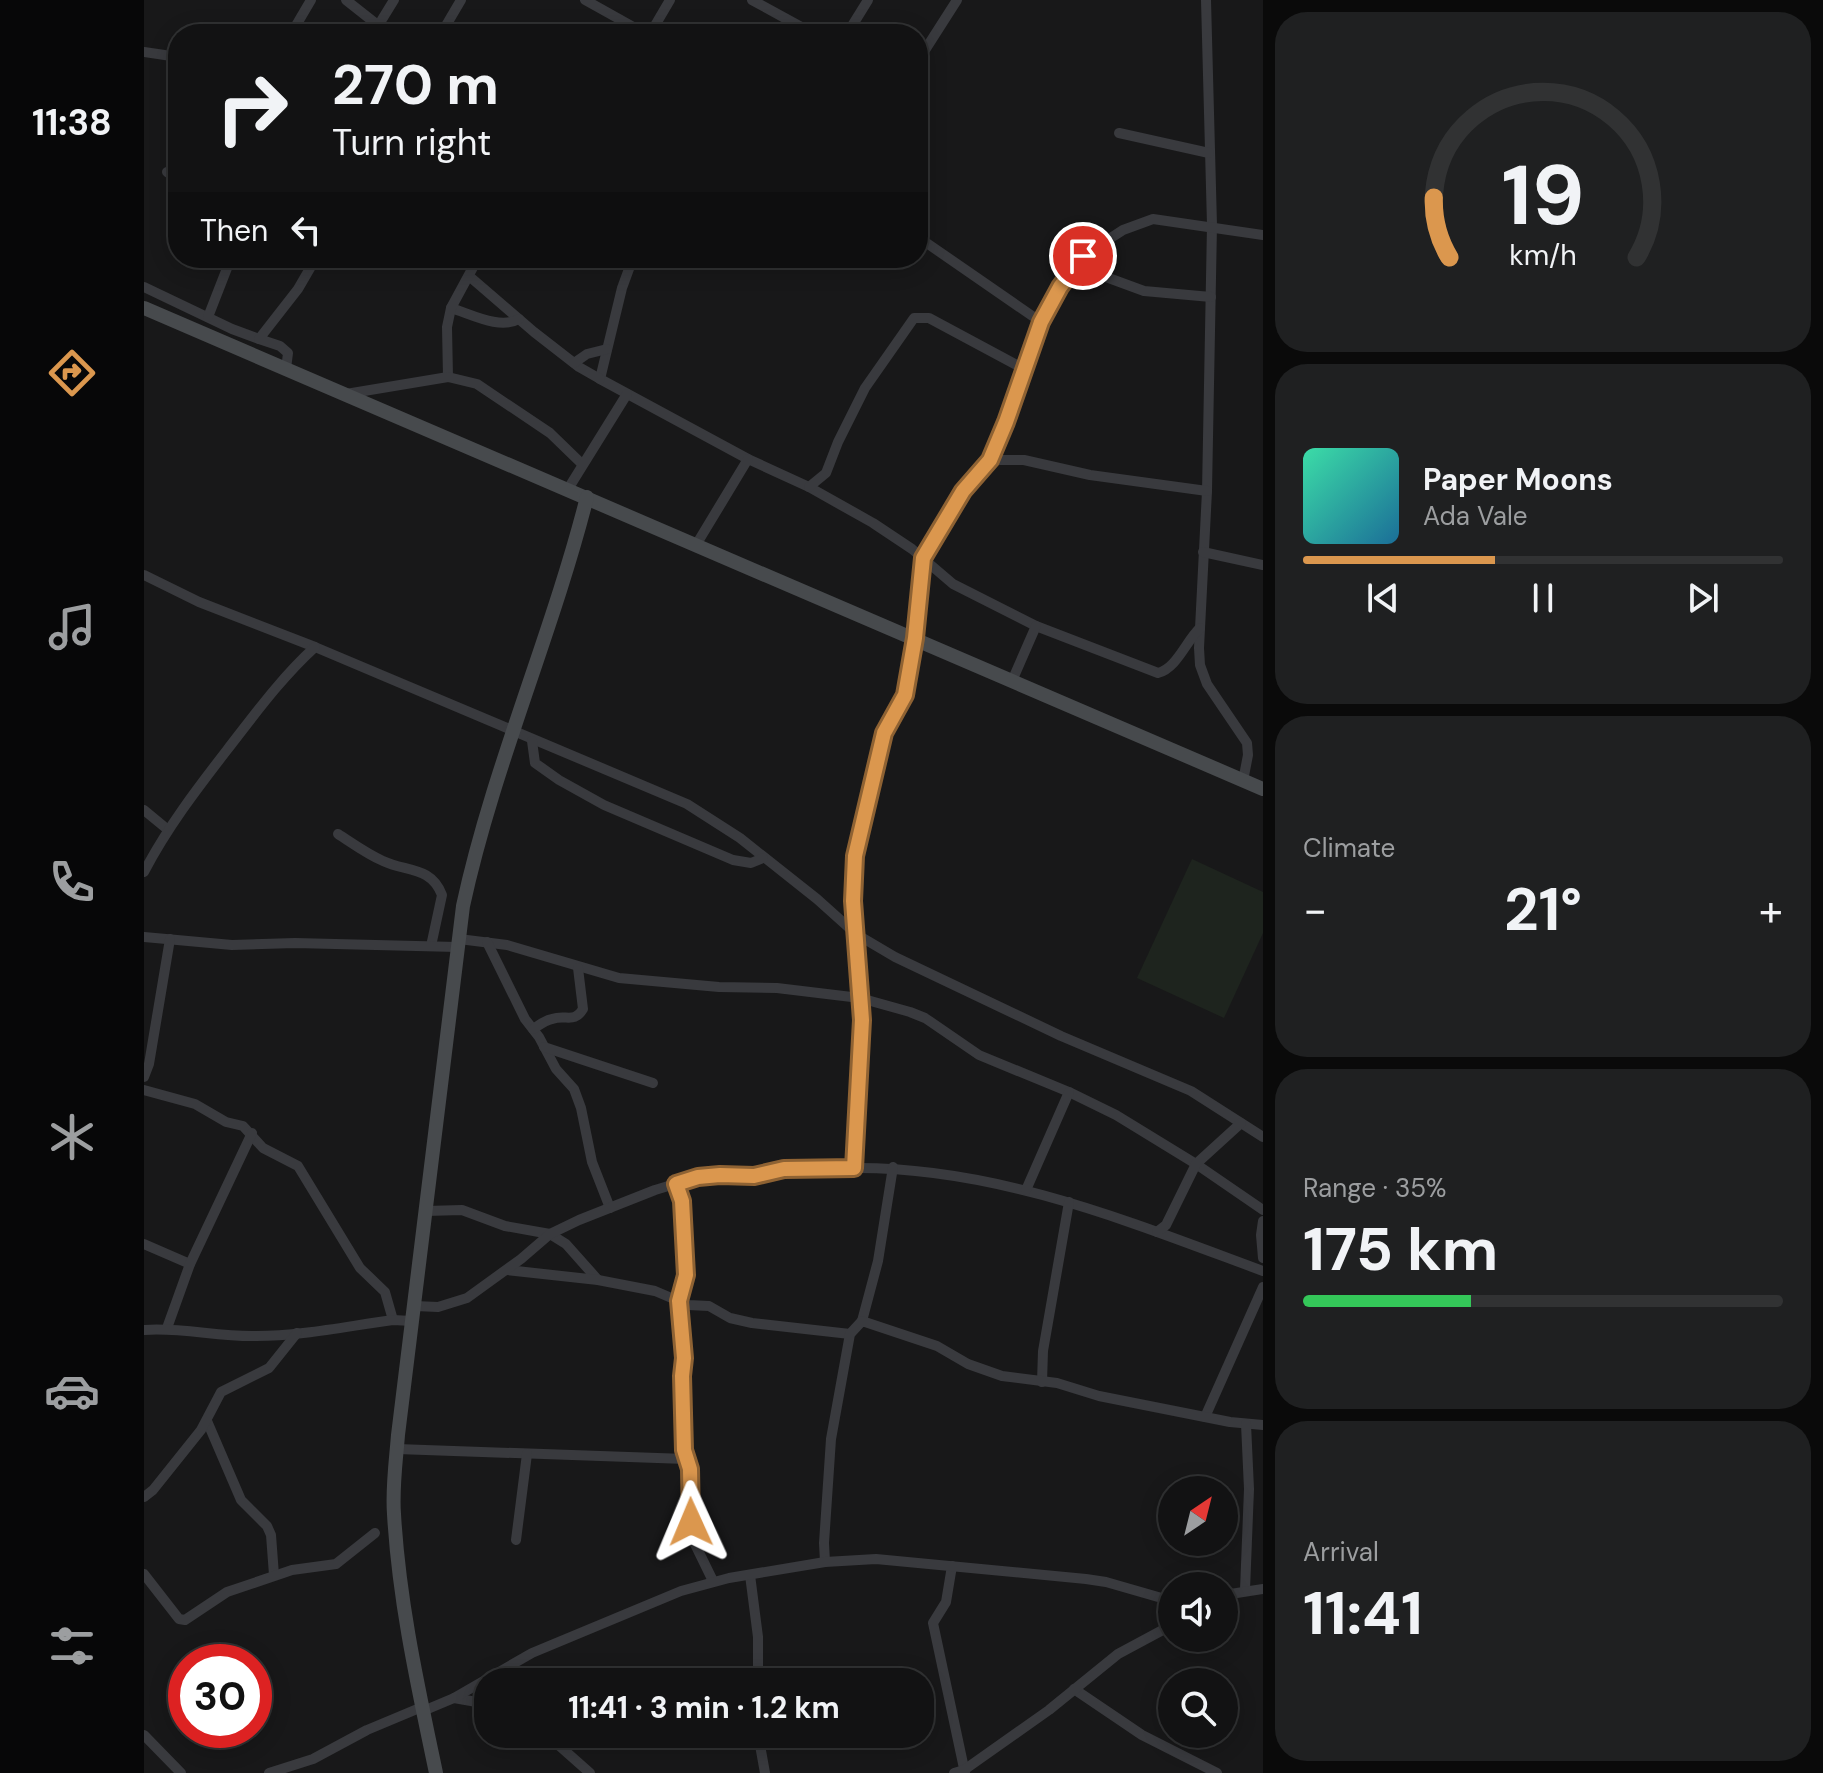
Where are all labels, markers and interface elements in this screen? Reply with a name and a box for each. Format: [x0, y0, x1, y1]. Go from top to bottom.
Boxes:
text: 270 m [332, 48, 499, 121]
icon: right [200, 56, 304, 160]
text: 11:38 [32, 99, 112, 146]
text: Turn right [332, 119, 491, 166]
text: 19 [1501, 141, 1585, 250]
icon: left [284, 208, 328, 252]
text: Then [200, 211, 268, 250]
pin [1049, 222, 1117, 290]
icon: arrive [1061, 234, 1105, 278]
text: km/h [1509, 237, 1577, 274]
icon: directions [44, 345, 100, 401]
text: Paper Moons [1423, 460, 1613, 499]
text: Ada Vale [1423, 499, 1528, 533]
icon: previous [1361, 576, 1405, 620]
icon: pause [1521, 576, 1565, 620]
icon: next [1681, 576, 1725, 620]
icon: music [44, 599, 100, 655]
text: Climate [1303, 831, 1395, 865]
icon: phone [44, 854, 100, 910]
text: 21° [1504, 870, 1582, 949]
text: − [1303, 881, 1327, 939]
text: + [1759, 881, 1783, 939]
icon: climate [44, 1109, 100, 1165]
text: Range · 35% [1303, 1171, 1447, 1205]
text: 175 km [1303, 1210, 1498, 1289]
icon: car [44, 1363, 100, 1419]
north arrow [1158, 1476, 1238, 1556]
map controls [1158, 1476, 1238, 1748]
position arrow [649, 1480, 733, 1564]
text: Arrival [1303, 1535, 1379, 1569]
button: sound [1158, 1572, 1238, 1652]
text: 11:41 [1303, 1574, 1423, 1653]
icon: filters [44, 1618, 100, 1674]
speed limit sign: 30 [168, 1644, 272, 1748]
button: search [1158, 1668, 1238, 1748]
text: 11:41 · 3 min · 1.2 km [568, 1688, 840, 1727]

